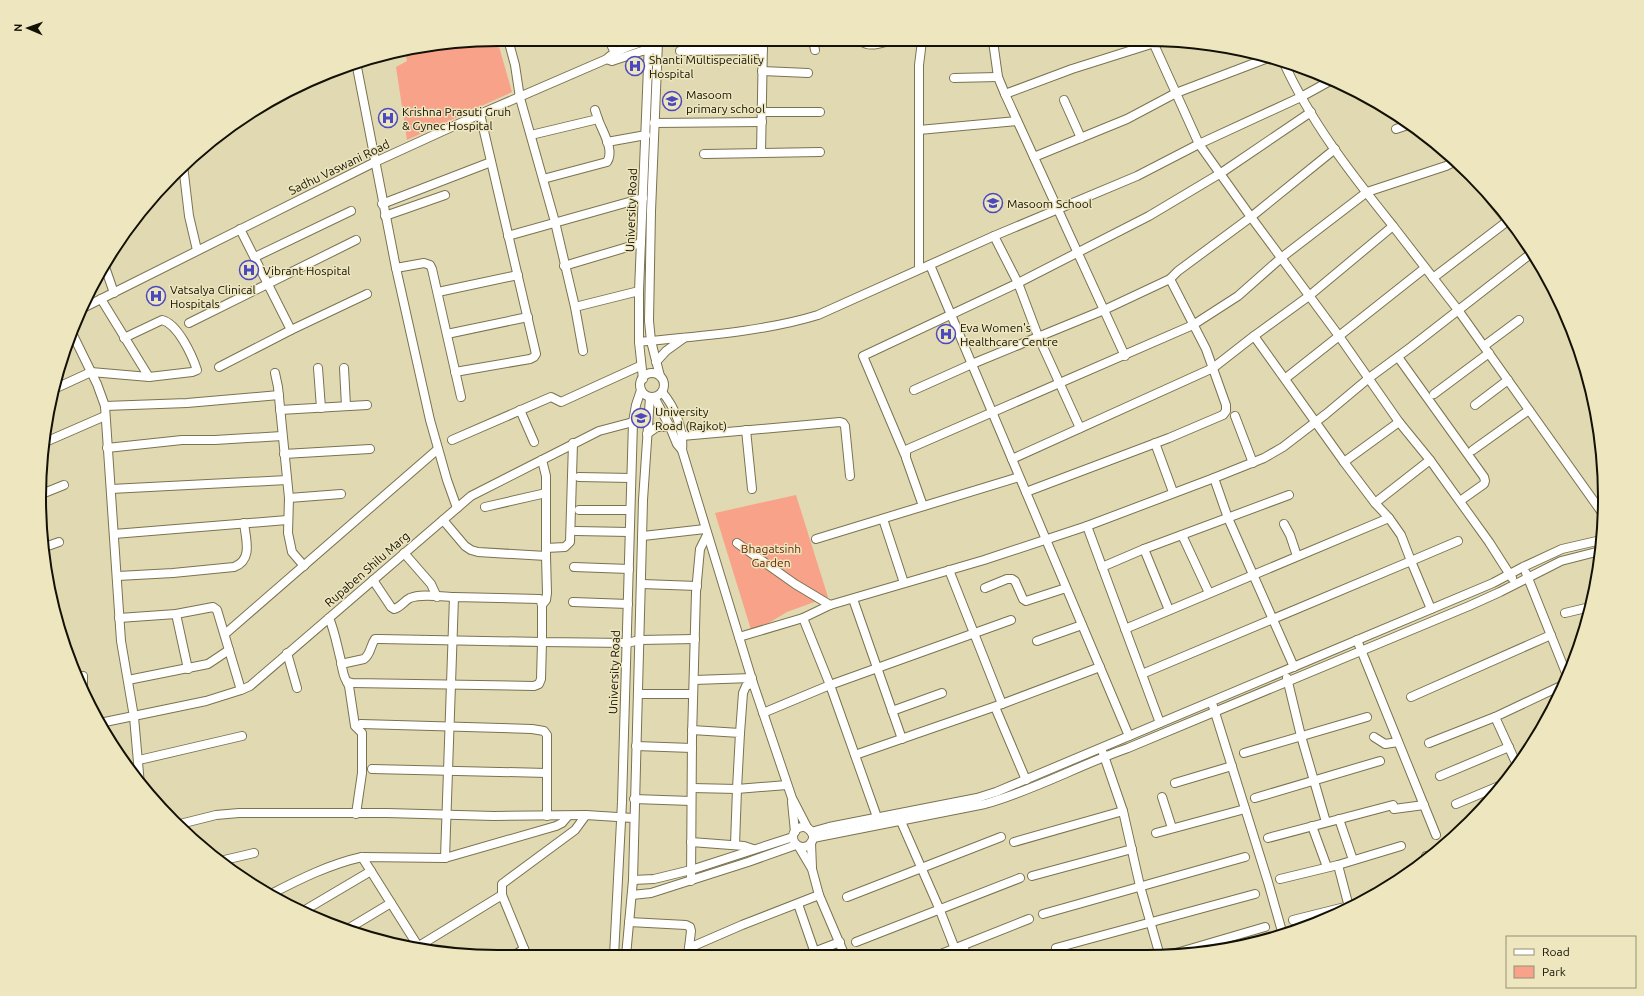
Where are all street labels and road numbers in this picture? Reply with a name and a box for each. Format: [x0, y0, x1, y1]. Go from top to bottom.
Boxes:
street label: Sadhu Vaswani Road [287, 137, 391, 197]
street label: University Road [623, 168, 639, 252]
street label: Rupaben Shilu Marg [322, 529, 412, 609]
street label: University Road [606, 630, 622, 714]

